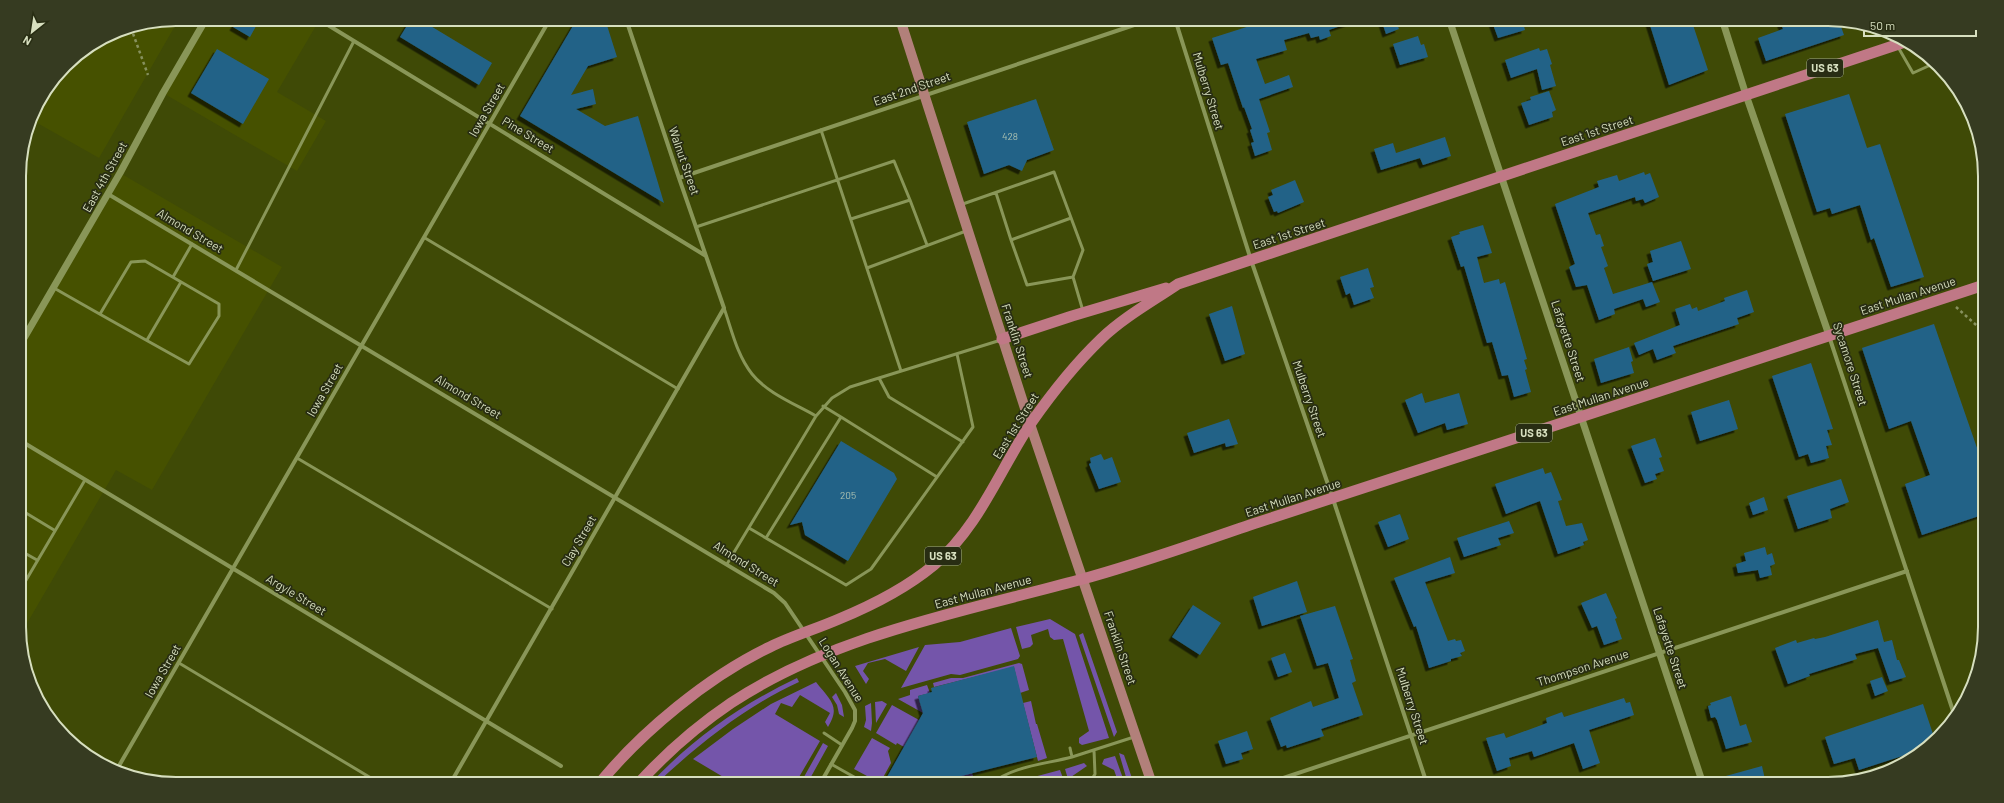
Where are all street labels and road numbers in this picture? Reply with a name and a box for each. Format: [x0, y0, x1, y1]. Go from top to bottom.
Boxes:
street label: Mulberry Street [1191, 50, 1227, 131]
road number: US 63 [1807, 59, 1843, 77]
street label: East 2nd Street [871, 68, 952, 108]
street label: Iowa Street [465, 80, 507, 139]
street label: East 1st Street [1559, 112, 1635, 148]
street label: Pine Street [500, 113, 557, 155]
street label: Walnut Street [667, 125, 703, 197]
street label: East 4th Street [79, 139, 129, 214]
street label: Almond Street [155, 205, 226, 255]
street label: East 1st Street [1251, 215, 1327, 251]
street label: East Mullan Avenue [1858, 273, 1957, 317]
street label: Lafayette Street [1549, 298, 1589, 383]
street label: Franklin Street [999, 302, 1037, 380]
street label: Sycamore Street [1831, 320, 1871, 407]
street label: Mulberry Street [1290, 358, 1330, 439]
street label: Iowa Street [303, 360, 345, 419]
street label: Almond Street [433, 371, 504, 421]
street label: East Mullan Avenue [1551, 374, 1650, 418]
street label: East 1st Street [989, 390, 1041, 461]
road number: US 63 [1516, 424, 1552, 442]
street label: East Mullan Avenue [1243, 475, 1342, 519]
street label: Clay Street [558, 512, 598, 569]
street label: Almond Street [711, 537, 782, 589]
road number: US 63 [925, 547, 961, 565]
street label: Argyle Street [264, 571, 329, 618]
street label: East Mullan Avenue [933, 571, 1033, 611]
street label: Lafayette Street [1651, 605, 1691, 690]
street label: Franklin Street [1102, 609, 1140, 686]
street label: Logan Avenue [817, 635, 867, 704]
street label: Iowa Street [141, 641, 183, 700]
street label: Thompson Avenue [1535, 646, 1630, 688]
street label: Mulberry Street [1394, 665, 1432, 746]

